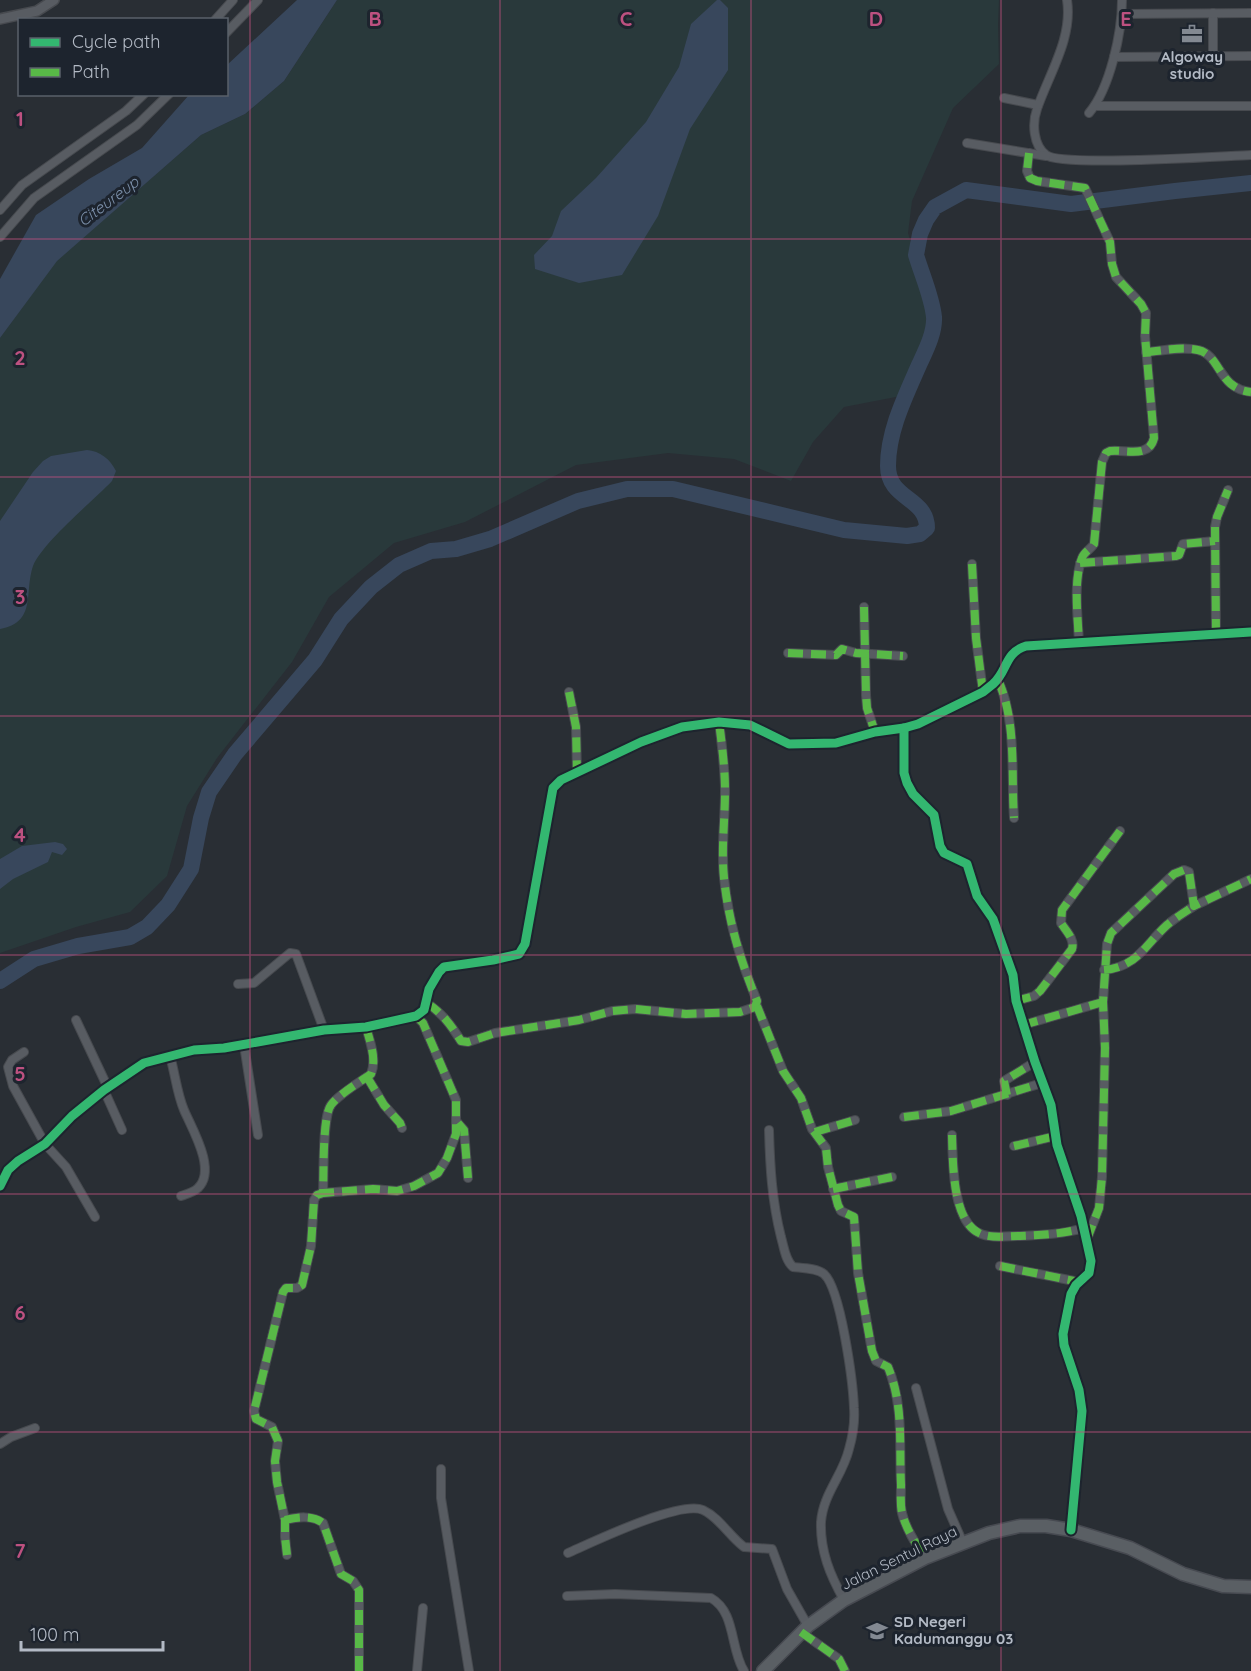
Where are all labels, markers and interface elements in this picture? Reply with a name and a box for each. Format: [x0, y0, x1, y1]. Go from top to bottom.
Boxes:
text: B [368, 6, 382, 31]
text: C [620, 6, 633, 31]
text: D [869, 6, 883, 31]
text: E [1120, 6, 1132, 31]
legend [18, 18, 228, 96]
office icon: Algoway studio [1180, 22, 1204, 46]
text: Cycle path [72, 30, 160, 53]
place label: Algoway studio [1161, 47, 1223, 83]
text: Path [72, 60, 110, 83]
text: 1 [16, 106, 24, 131]
water label: Citeureup [74, 171, 143, 230]
text: 2 [14, 345, 26, 370]
text: 3 [15, 584, 25, 609]
text: 4 [14, 822, 26, 847]
text: 5 [14, 1061, 26, 1086]
text: 6 [14, 1300, 26, 1325]
street label: Jalan Sentul Raya [838, 1521, 960, 1594]
text: 7 [15, 1538, 26, 1563]
place label: SD Negeri Kadumanggu 03 [894, 1612, 1013, 1648]
scale bar [21, 1614, 164, 1652]
school or university icon: SD Negeri Kadumanggu 03 [865, 1619, 889, 1643]
text: 100 m [30, 1623, 79, 1646]

